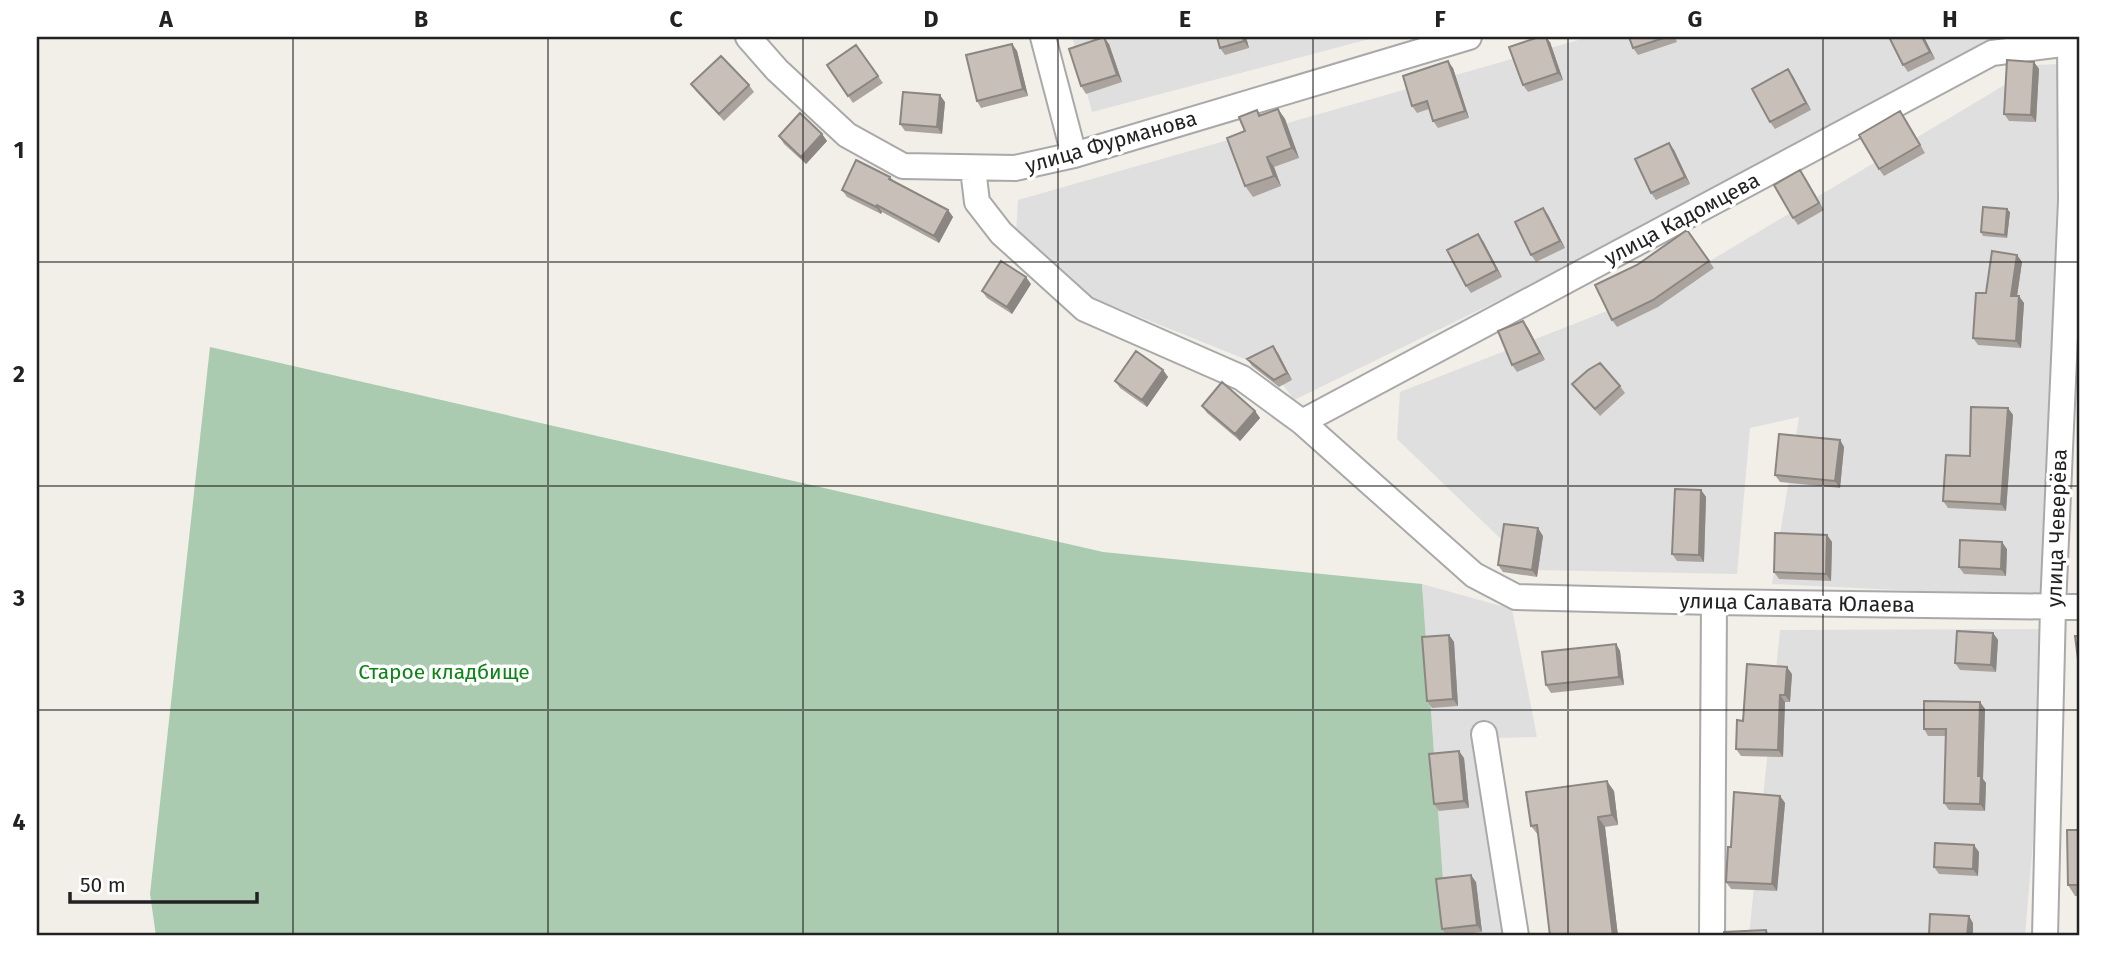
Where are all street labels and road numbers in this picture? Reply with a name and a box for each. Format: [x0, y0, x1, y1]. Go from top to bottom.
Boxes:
street label: улица Фурманова [1022, 105, 1200, 179]
street label: улица Кадомцева [1600, 167, 1764, 271]
street label: улица Чеверёва [2041, 448, 2073, 608]
street label: улица Салавата Юлаева [1679, 588, 1915, 618]

